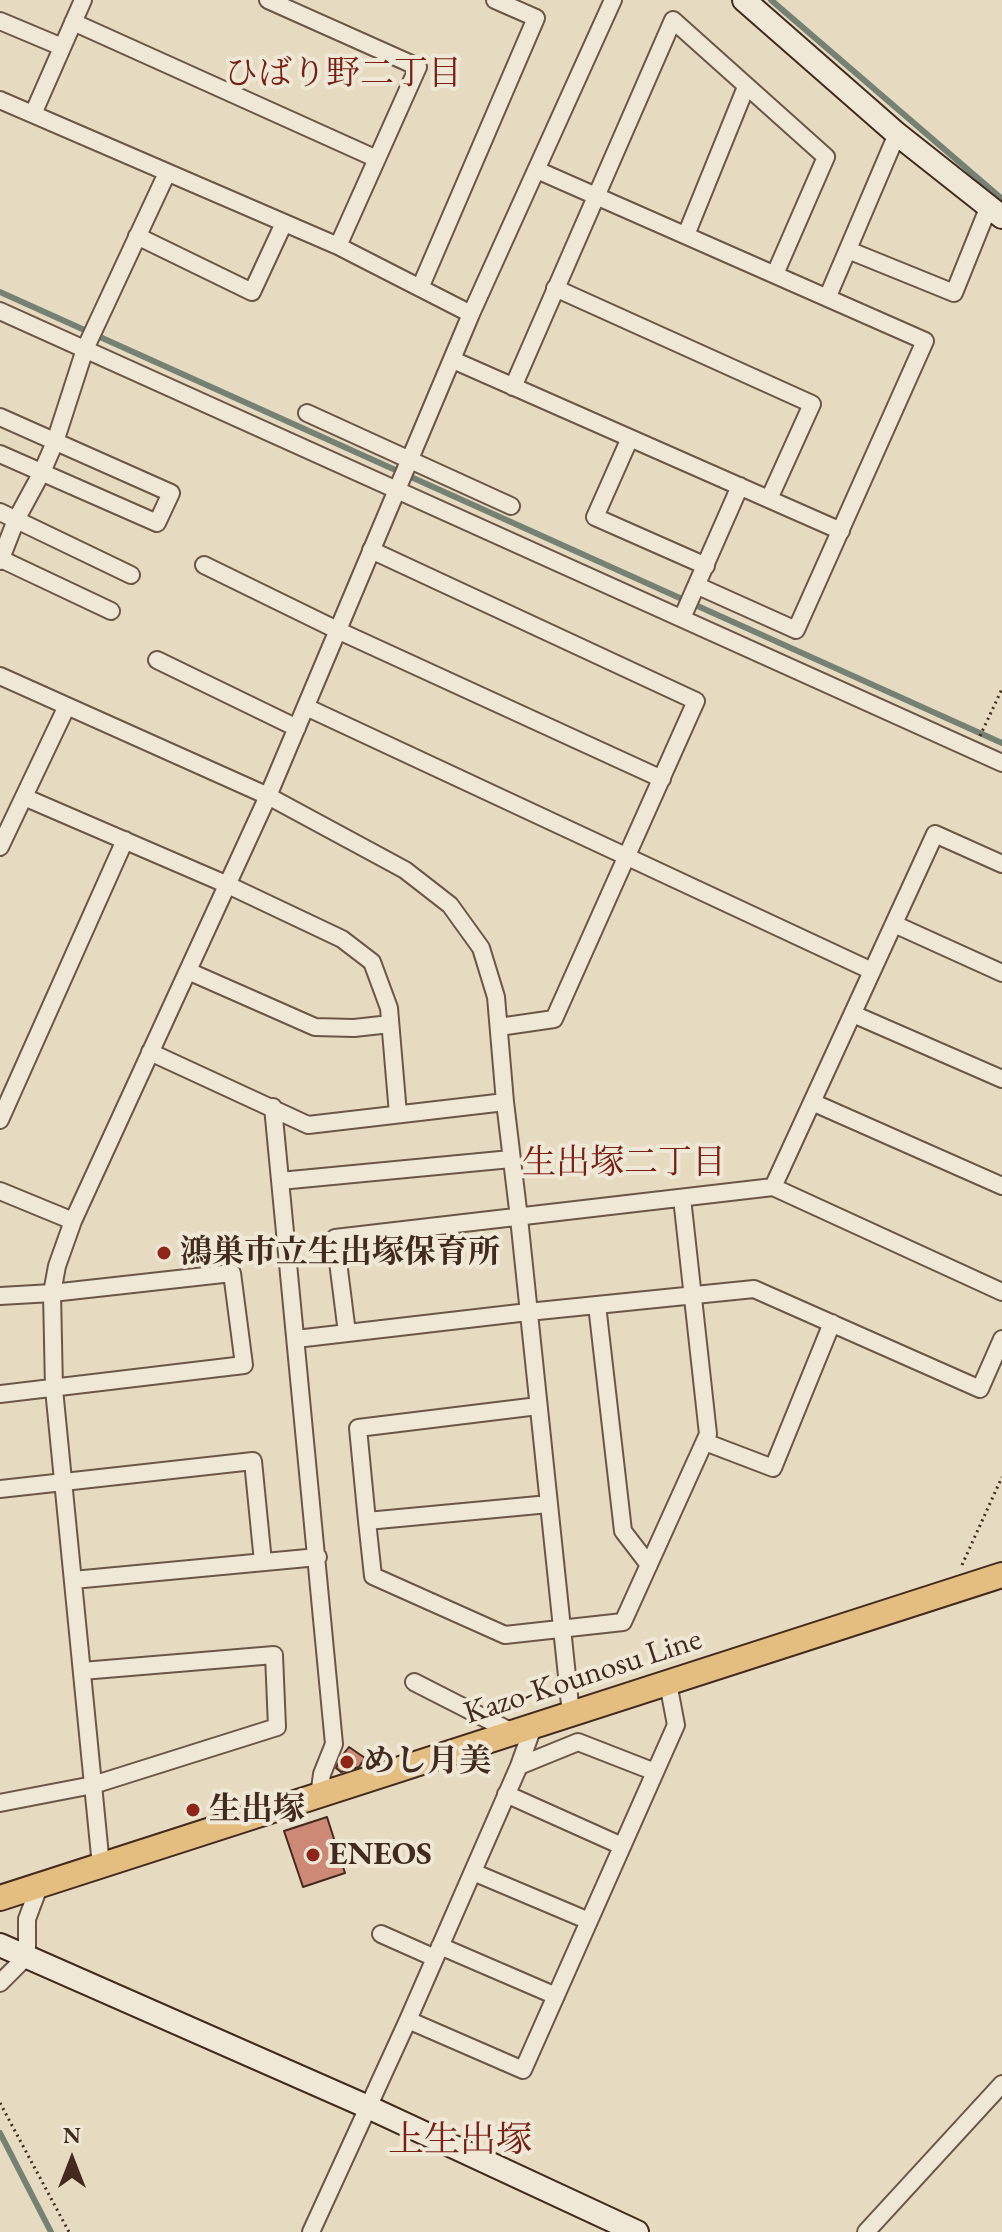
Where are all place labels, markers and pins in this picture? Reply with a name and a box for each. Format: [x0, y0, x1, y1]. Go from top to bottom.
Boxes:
place label: 鴻巣市立生出塚保育所 [180, 1234, 500, 1272]
marker: 鴻巣市立生出塚保育所 [155, 1244, 173, 1262]
place label: めし月美 [363, 1743, 491, 1781]
marker: めし月美 [338, 1753, 356, 1771]
place label: 生出塚 [209, 1791, 305, 1829]
marker: 生出塚 [184, 1801, 202, 1819]
place label: ENEOS [329, 1836, 432, 1874]
marker: ENEOS [304, 1846, 322, 1864]

